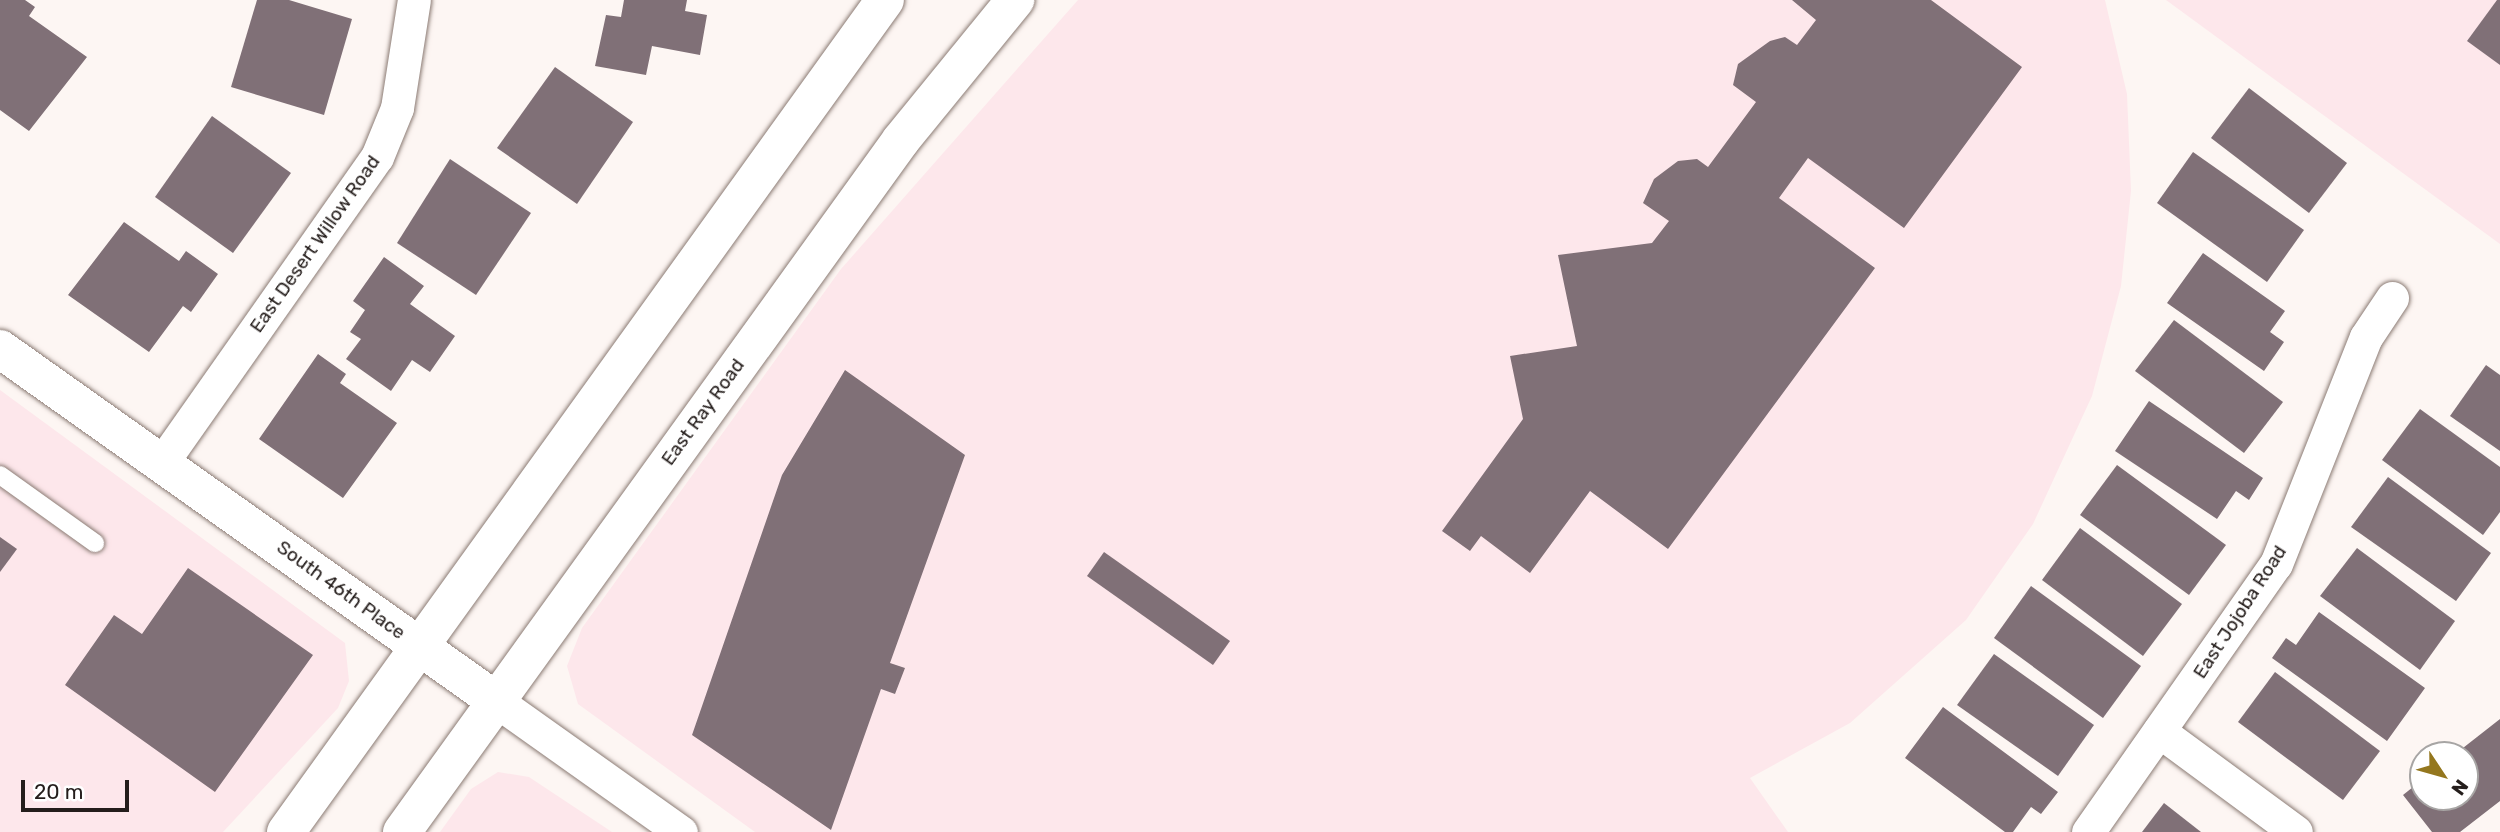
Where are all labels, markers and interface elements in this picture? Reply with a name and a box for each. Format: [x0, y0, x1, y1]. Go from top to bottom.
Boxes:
street label: East Desert Willow Road [245, 151, 385, 337]
street label: East Ray Road [657, 354, 749, 470]
street label: South 46th Place [272, 536, 410, 644]
street label: East Jojoba Road [2189, 541, 2291, 683]
north arrow [2409, 741, 2479, 811]
scale bar [24, 766, 133, 810]
text: N [2446, 775, 2473, 800]
text: 20 m [34, 779, 83, 804]

